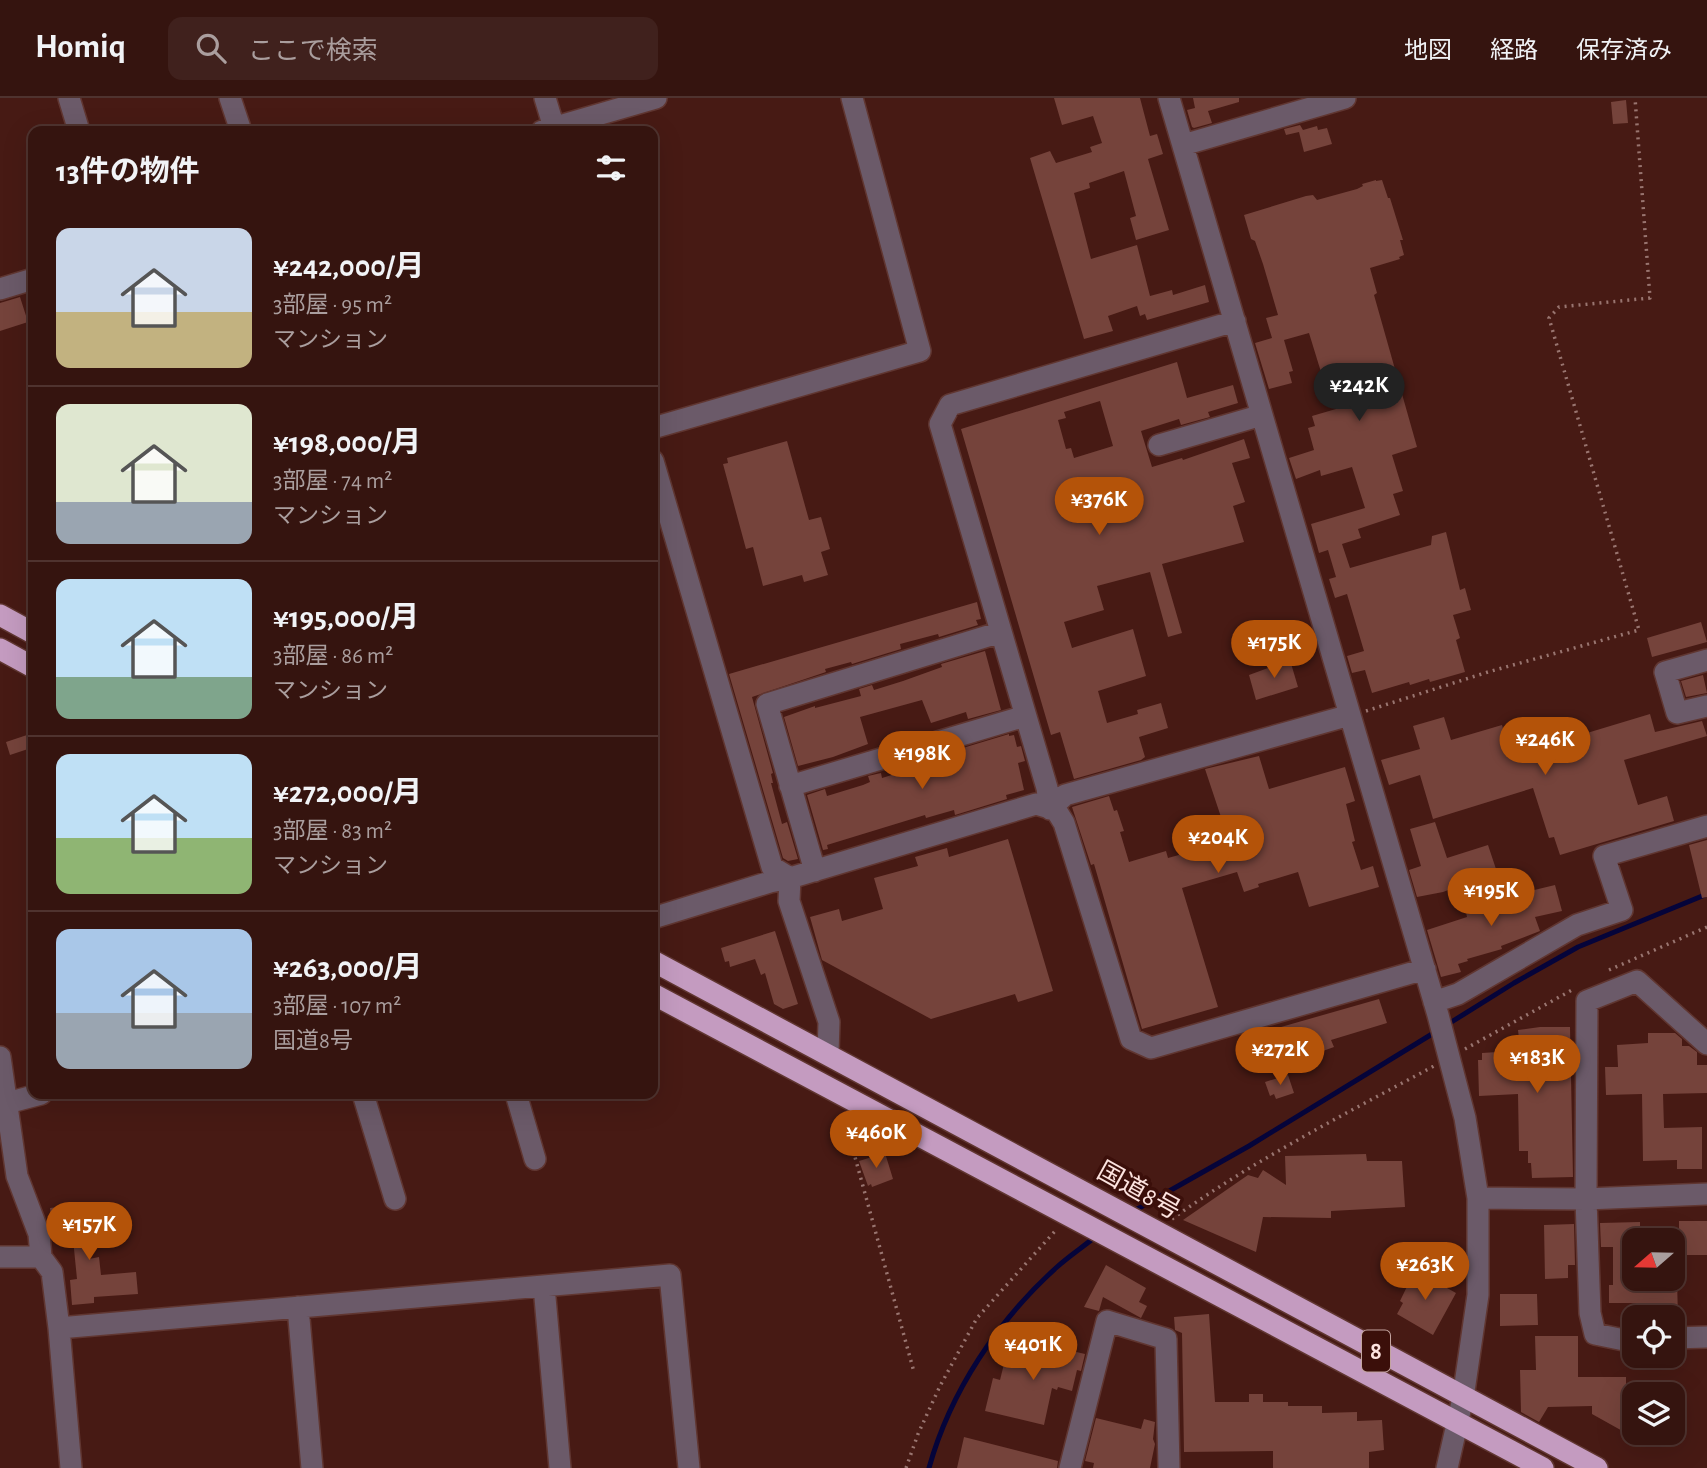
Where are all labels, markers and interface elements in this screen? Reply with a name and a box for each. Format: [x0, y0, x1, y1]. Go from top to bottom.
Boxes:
search box [168, 17, 658, 80]
icon: search [192, 29, 230, 67]
text: Homiq [35, 31, 126, 64]
text: ここで検索 [248, 38, 378, 64]
text: 地図 [1404, 39, 1452, 63]
text: 経路 [1490, 39, 1538, 63]
text: 保存済み [1576, 39, 1672, 63]
icon: filters [592, 149, 630, 187]
text: 13件の物件 [56, 157, 200, 187]
text: ¥242,000/月 [273, 252, 424, 282]
icon: home [112, 256, 196, 340]
text: 3部屋 · 95 m² [273, 294, 392, 317]
text: マンション [273, 329, 388, 352]
pin: ¥242K [1310, 364, 1408, 423]
text: ¥242K [1330, 374, 1388, 397]
text: ¥198,000/月 [273, 428, 421, 458]
icon: home [112, 432, 196, 516]
text: 3部屋 · 74 m² [273, 470, 392, 493]
pin: ¥376K [1050, 478, 1148, 537]
text: ¥376K [1071, 488, 1127, 511]
text: マンション [273, 505, 388, 528]
text: ¥195,000/月 [273, 603, 419, 633]
icon: home [112, 607, 196, 691]
pin: ¥175K [1225, 620, 1323, 680]
text: ¥175K [1247, 631, 1301, 654]
text: 3部屋 · 86 m² [273, 645, 393, 668]
text: マンション [273, 680, 388, 703]
pin: ¥246K [1496, 718, 1594, 777]
text: ¥246K [1515, 728, 1575, 751]
pin: ¥198K [873, 732, 971, 791]
text: ¥198K [894, 742, 950, 765]
text: ¥272,000/月 [273, 778, 422, 808]
icon: home [112, 782, 196, 866]
pin: ¥204K [1169, 816, 1267, 875]
text: 3部屋 · 83 m² [273, 820, 392, 843]
text: ¥204K [1188, 826, 1248, 849]
text: マンション [273, 855, 388, 878]
pin: ¥195K [1442, 868, 1540, 928]
text: ¥195K [1464, 879, 1518, 902]
text: ¥263,000/月 [273, 953, 423, 983]
icon: home [112, 957, 196, 1041]
text: 3部屋 · 107 m² [273, 995, 401, 1018]
pin: ¥272K [1231, 1028, 1329, 1087]
text: 国道8号 [273, 1030, 353, 1053]
pin: ¥183K [1488, 1035, 1586, 1095]
text: ¥272K [1251, 1038, 1309, 1061]
text: ¥183K [1509, 1046, 1565, 1069]
pin: ¥460K [827, 1110, 925, 1170]
text: ¥460K [846, 1121, 906, 1144]
street label: 国道8号 [1093, 1157, 1185, 1224]
pin: ¥157K [40, 1202, 138, 1262]
text: ¥157K [62, 1213, 116, 1236]
north arrow [1622, 1228, 1685, 1292]
map controls [1622, 1228, 1685, 1445]
pin: ¥263K [1376, 1242, 1474, 1302]
text: ¥263K [1396, 1253, 1454, 1276]
button: locate [1622, 1305, 1685, 1368]
pin: ¥401K [984, 1322, 1082, 1382]
road number: 8 [1362, 1330, 1390, 1372]
text: ¥401K [1004, 1333, 1062, 1356]
button: layers [1622, 1382, 1685, 1445]

